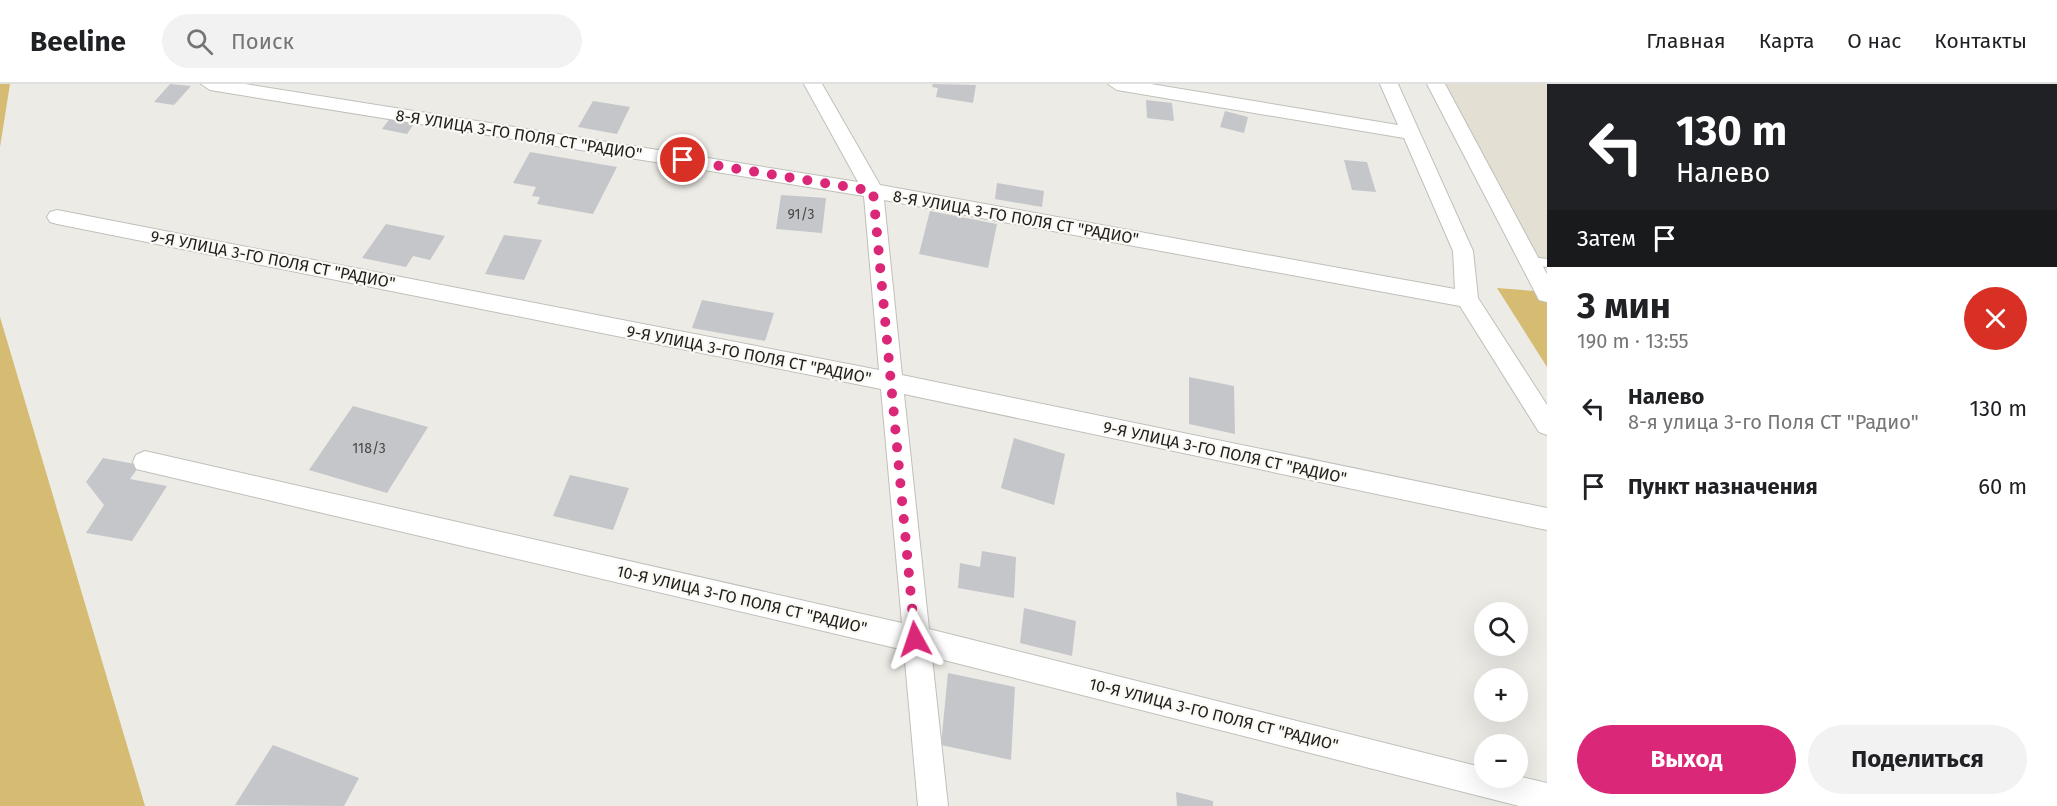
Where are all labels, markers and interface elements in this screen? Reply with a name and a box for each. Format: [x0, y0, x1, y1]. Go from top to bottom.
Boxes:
search box [162, 14, 582, 68]
text: Beeline [30, 25, 126, 58]
icon: search [183, 25, 216, 58]
text: Поиск [231, 28, 294, 55]
text: Главная [1646, 28, 1726, 54]
text: Карта [1759, 28, 1814, 54]
text: О нас [1847, 28, 1901, 54]
text: Контакты [1934, 28, 2027, 54]
street label: 8-Я УЛИЦА 3-ГО ПОЛЯ СТ "РАДИО" [394, 106, 643, 163]
text: 130 m [1676, 106, 1787, 156]
icon: left [1577, 108, 1655, 186]
pin [657, 134, 708, 185]
icon: arrive [666, 143, 699, 176]
text: Налево [1676, 157, 1770, 189]
street label: 8-Я УЛИЦА 3-ГО ПОЛЯ СТ "РАДИО" [892, 187, 1140, 248]
house number: 91/3 [788, 206, 814, 223]
icon: arrive [1648, 222, 1681, 255]
text: Затем [1577, 225, 1636, 252]
street label: 9-Я УЛИЦА 3-ГО ПОЛЯ СТ "РАДИО" [149, 226, 397, 293]
text: 3 мин [1577, 284, 1671, 328]
button: close [1964, 287, 2027, 350]
street label: 9-Я УЛИЦА 3-ГО ПОЛЯ СТ "РАДИО" [625, 321, 873, 388]
text: 190 m · 13:55 [1577, 329, 1689, 353]
text: Налево [1628, 383, 1704, 410]
icon: left [1577, 392, 1610, 425]
text: 130 m [1970, 395, 2027, 422]
text: 8-я улица 3-го Поля СТ "Радио" [1628, 410, 1919, 434]
street label: 9-Я УЛИЦА 3-ГО ПОЛЯ СТ "РАДИО" [1101, 417, 1348, 488]
house number: 118/3 [352, 440, 386, 457]
icon: arrive [1577, 470, 1610, 503]
text: Пункт назначения [1628, 473, 1818, 500]
text: 60 m [1978, 473, 2027, 500]
street label: 10-Я УЛИЦА 3-ГО ПОЛЯ СТ "РАДИО" [615, 561, 869, 638]
map controls [1474, 602, 1528, 788]
button: search [1474, 602, 1528, 656]
position arrow [883, 607, 947, 671]
button: + [1474, 668, 1528, 722]
street label: 10-Я УЛИЦА 3-ГО ПОЛЯ СТ "РАДИО" [1087, 674, 1340, 755]
button: Выход [1577, 725, 1796, 794]
button: Поделиться [1808, 725, 2027, 794]
button: − [1474, 734, 1528, 788]

